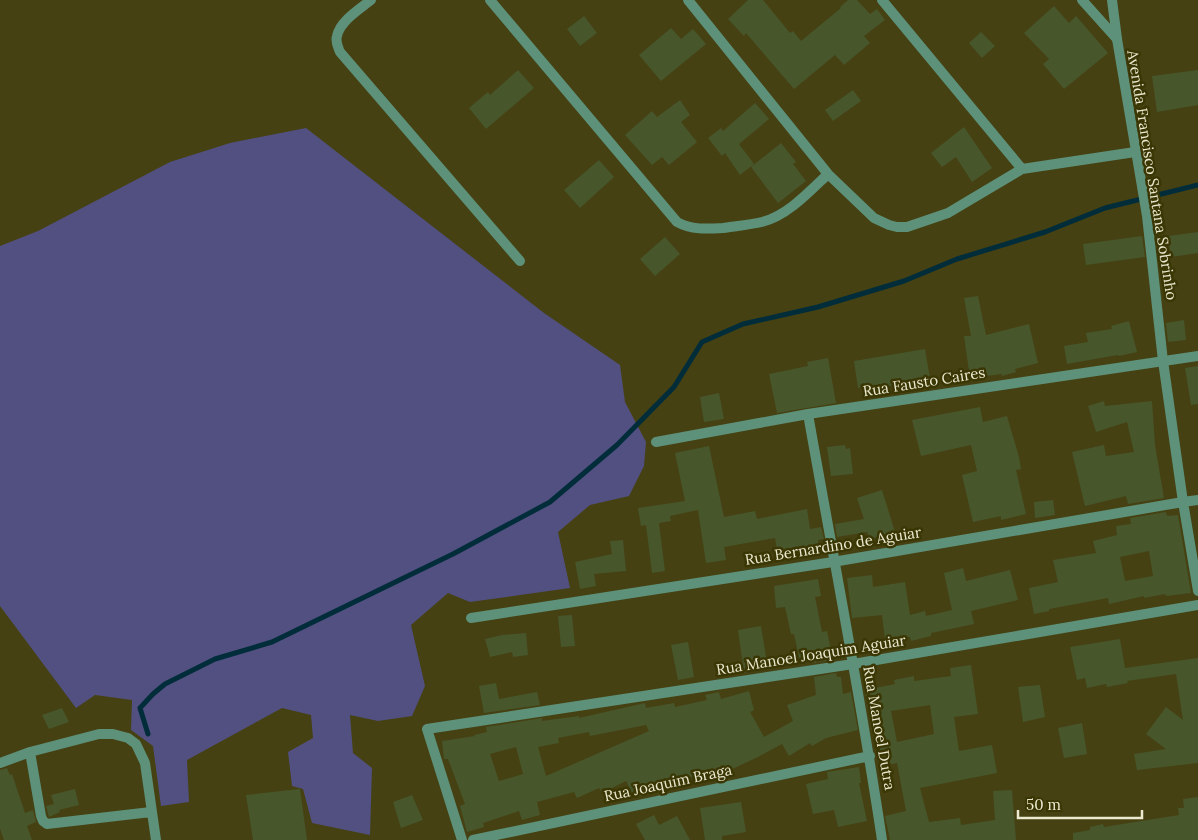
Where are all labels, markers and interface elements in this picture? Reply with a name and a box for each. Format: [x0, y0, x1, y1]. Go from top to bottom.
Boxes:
street label: Avenida Francisco Santana Sobrinho [1123, 48, 1182, 302]
street label: Rua Fausto Caires [861, 362, 987, 401]
street label: Rua Bernardino de Aguiar [743, 522, 923, 569]
street label: Rua Manoel Joaquim Aguiar [715, 630, 908, 679]
street label: Rua Manoel Dutra [859, 664, 900, 792]
street label: Rua Joaquim Braga [602, 760, 734, 805]
scale bar [1018, 788, 1142, 820]
text: 50 m [1026, 795, 1061, 814]

